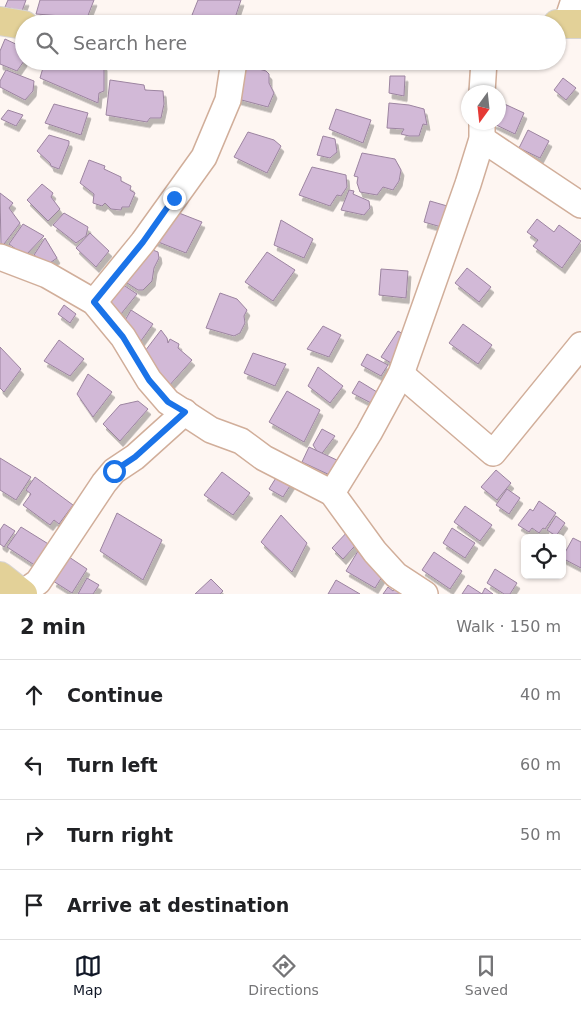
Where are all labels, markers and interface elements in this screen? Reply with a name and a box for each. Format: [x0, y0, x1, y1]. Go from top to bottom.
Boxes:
search box [15, 15, 566, 70]
icon: search [33, 29, 61, 57]
text: Search here [73, 32, 187, 54]
north arrow [461, 85, 506, 130]
route end [163, 187, 186, 210]
route start [103, 460, 126, 483]
map controls [521, 534, 566, 579]
button: locate [521, 534, 566, 579]
text: 2 min [20, 615, 86, 639]
text: Walk · 150 m [456, 617, 561, 636]
icon: ahead [20, 681, 48, 709]
text: Continue [67, 684, 163, 706]
text: 40 m [520, 685, 561, 704]
icon: left [20, 751, 48, 779]
text: Turn left [67, 754, 158, 776]
text: 60 m [520, 755, 561, 774]
icon: right [20, 821, 48, 849]
text: Turn right [67, 824, 173, 846]
text: 50 m [520, 825, 561, 844]
icon: arrive [20, 891, 48, 919]
text: Arrive at destination [67, 894, 289, 916]
tab: Map [73, 952, 102, 998]
tab: Directions [248, 952, 319, 998]
tab: Saved [465, 952, 508, 998]

